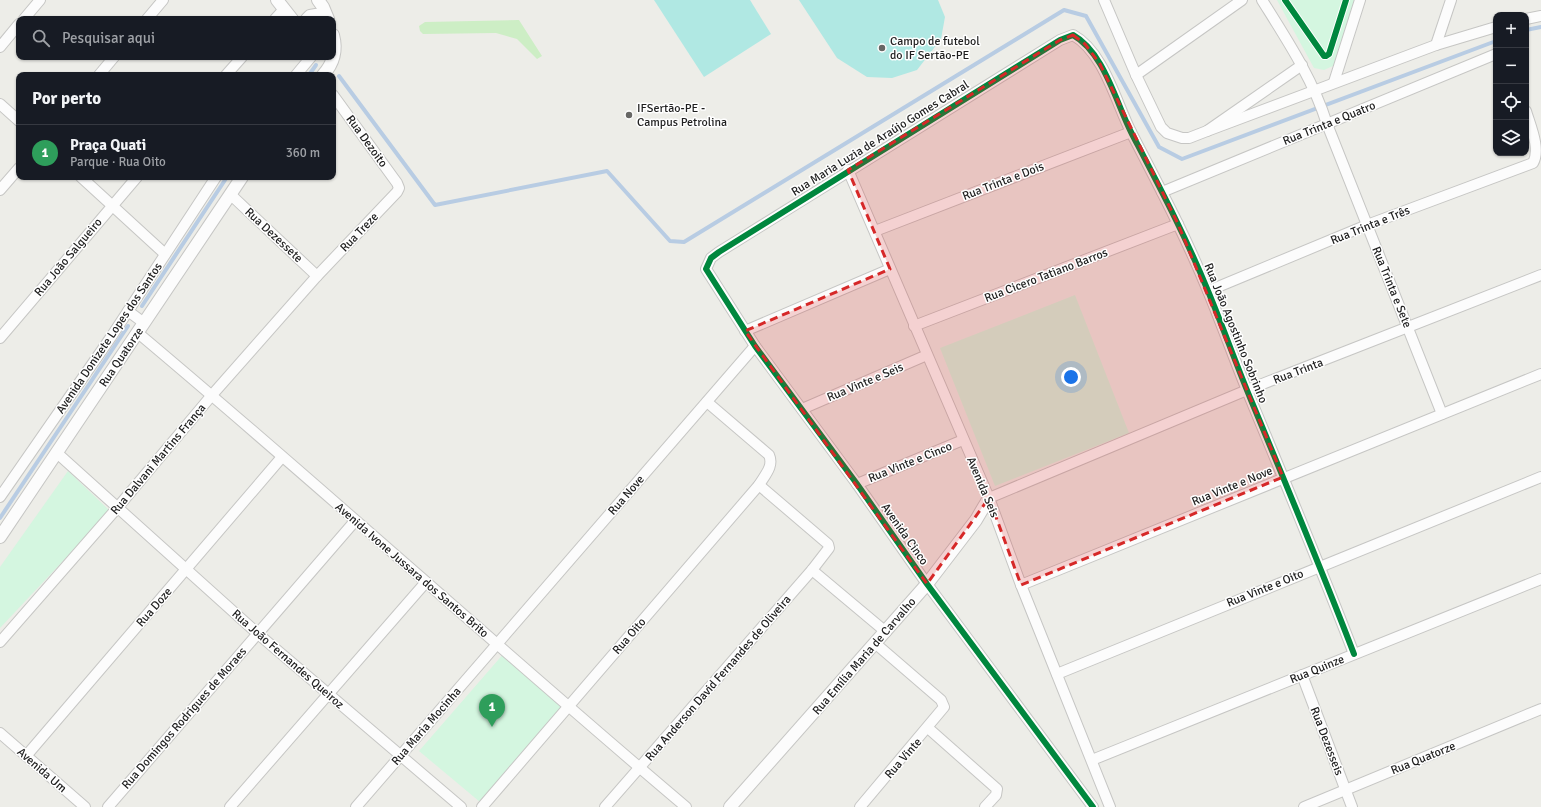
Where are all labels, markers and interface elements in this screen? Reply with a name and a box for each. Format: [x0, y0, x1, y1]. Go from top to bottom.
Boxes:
map controls [1493, 12, 1529, 156]
button: + [1493, 12, 1529, 48]
search box [16, 16, 336, 60]
icon: search [30, 27, 52, 49]
text: Pesquisar aqui [62, 29, 155, 47]
place label: Campo de futebol do IF Sertão-PE [890, 34, 980, 63]
marker: Campo de futebol do IF Sertão-PE [877, 43, 887, 53]
button: − [1493, 48, 1529, 84]
street label: Rua Maria Luzia de Araújo Gomes Cabral [789, 77, 972, 200]
button: locate [1493, 84, 1529, 120]
text: Por perto [32, 88, 101, 109]
street label: Rua Trinta e Quatro [1281, 98, 1378, 149]
place label: IFSertão-PE - Campus Petrolina [637, 101, 727, 130]
marker: IFSertão-PE - Campus Petrolina [624, 110, 634, 120]
street label: Rua Dezoito [343, 112, 391, 170]
button: layers [1493, 120, 1529, 156]
text: Praça Quati [70, 136, 146, 154]
text: 1 [41, 145, 49, 161]
text: 360 m [286, 145, 320, 161]
text: Parque · Rua Oito [70, 154, 166, 170]
street label: Rua Trinta e Dois [960, 159, 1046, 204]
street label: Rua Trinta e Três [1328, 203, 1412, 248]
street label: Rua Dezessete [242, 205, 306, 266]
street label: Rua Treze [337, 210, 382, 255]
street label: Rua João Salgueiro [31, 215, 105, 299]
street label: Rua Trinta e Sete [1368, 244, 1415, 330]
street label: Rua Cicero Tatiano Barros [982, 245, 1110, 306]
street label: Avenida Donizete Lopes dos Santos [53, 260, 166, 417]
street label: Rua João Agostinho Sobrinho [1201, 261, 1271, 405]
street label: Rua Quatorze [96, 325, 147, 390]
street label: Rua Trinta [1271, 355, 1325, 388]
street label: Rua Vinte e Seis [825, 360, 906, 405]
your location [1061, 367, 1081, 387]
street label: Rua Dalvani Martins França [107, 401, 209, 518]
street label: Rua Vinte e Cinco [866, 439, 954, 486]
street label: Avenida Seis [963, 455, 1002, 520]
street label: Rua Vinte e Nove [1190, 463, 1275, 510]
street label: Rua Nove [605, 472, 648, 518]
street label: Avenida Ivone Jussara dos Santos Brito [332, 500, 491, 641]
street label: Avenida Cinco [878, 500, 931, 568]
street label: Rua Vinte e Oito [1224, 566, 1306, 611]
street label: Rua Doze [133, 585, 176, 630]
street label: Rua Anderson David Fernandes de Oliveira [642, 592, 795, 764]
street label: Rua Emília Maria de Carvalho [809, 595, 919, 718]
street label: Rua João Fernandes Queiroz [229, 607, 347, 712]
street label: Rua Oito [609, 615, 649, 658]
street label: Rua Domingos Rodrigues de Moraes [119, 644, 250, 792]
street label: Rua Quinze [1288, 652, 1347, 687]
street label: Rua Maria Mocinha [388, 684, 464, 769]
pin: 1 [479, 694, 505, 727]
street label: Rua Dezesseis [1307, 705, 1346, 778]
street label: Rua Vinte [882, 735, 925, 782]
street label: Rua Quatorze [1389, 739, 1458, 778]
street label: Avenida Um [14, 745, 70, 796]

